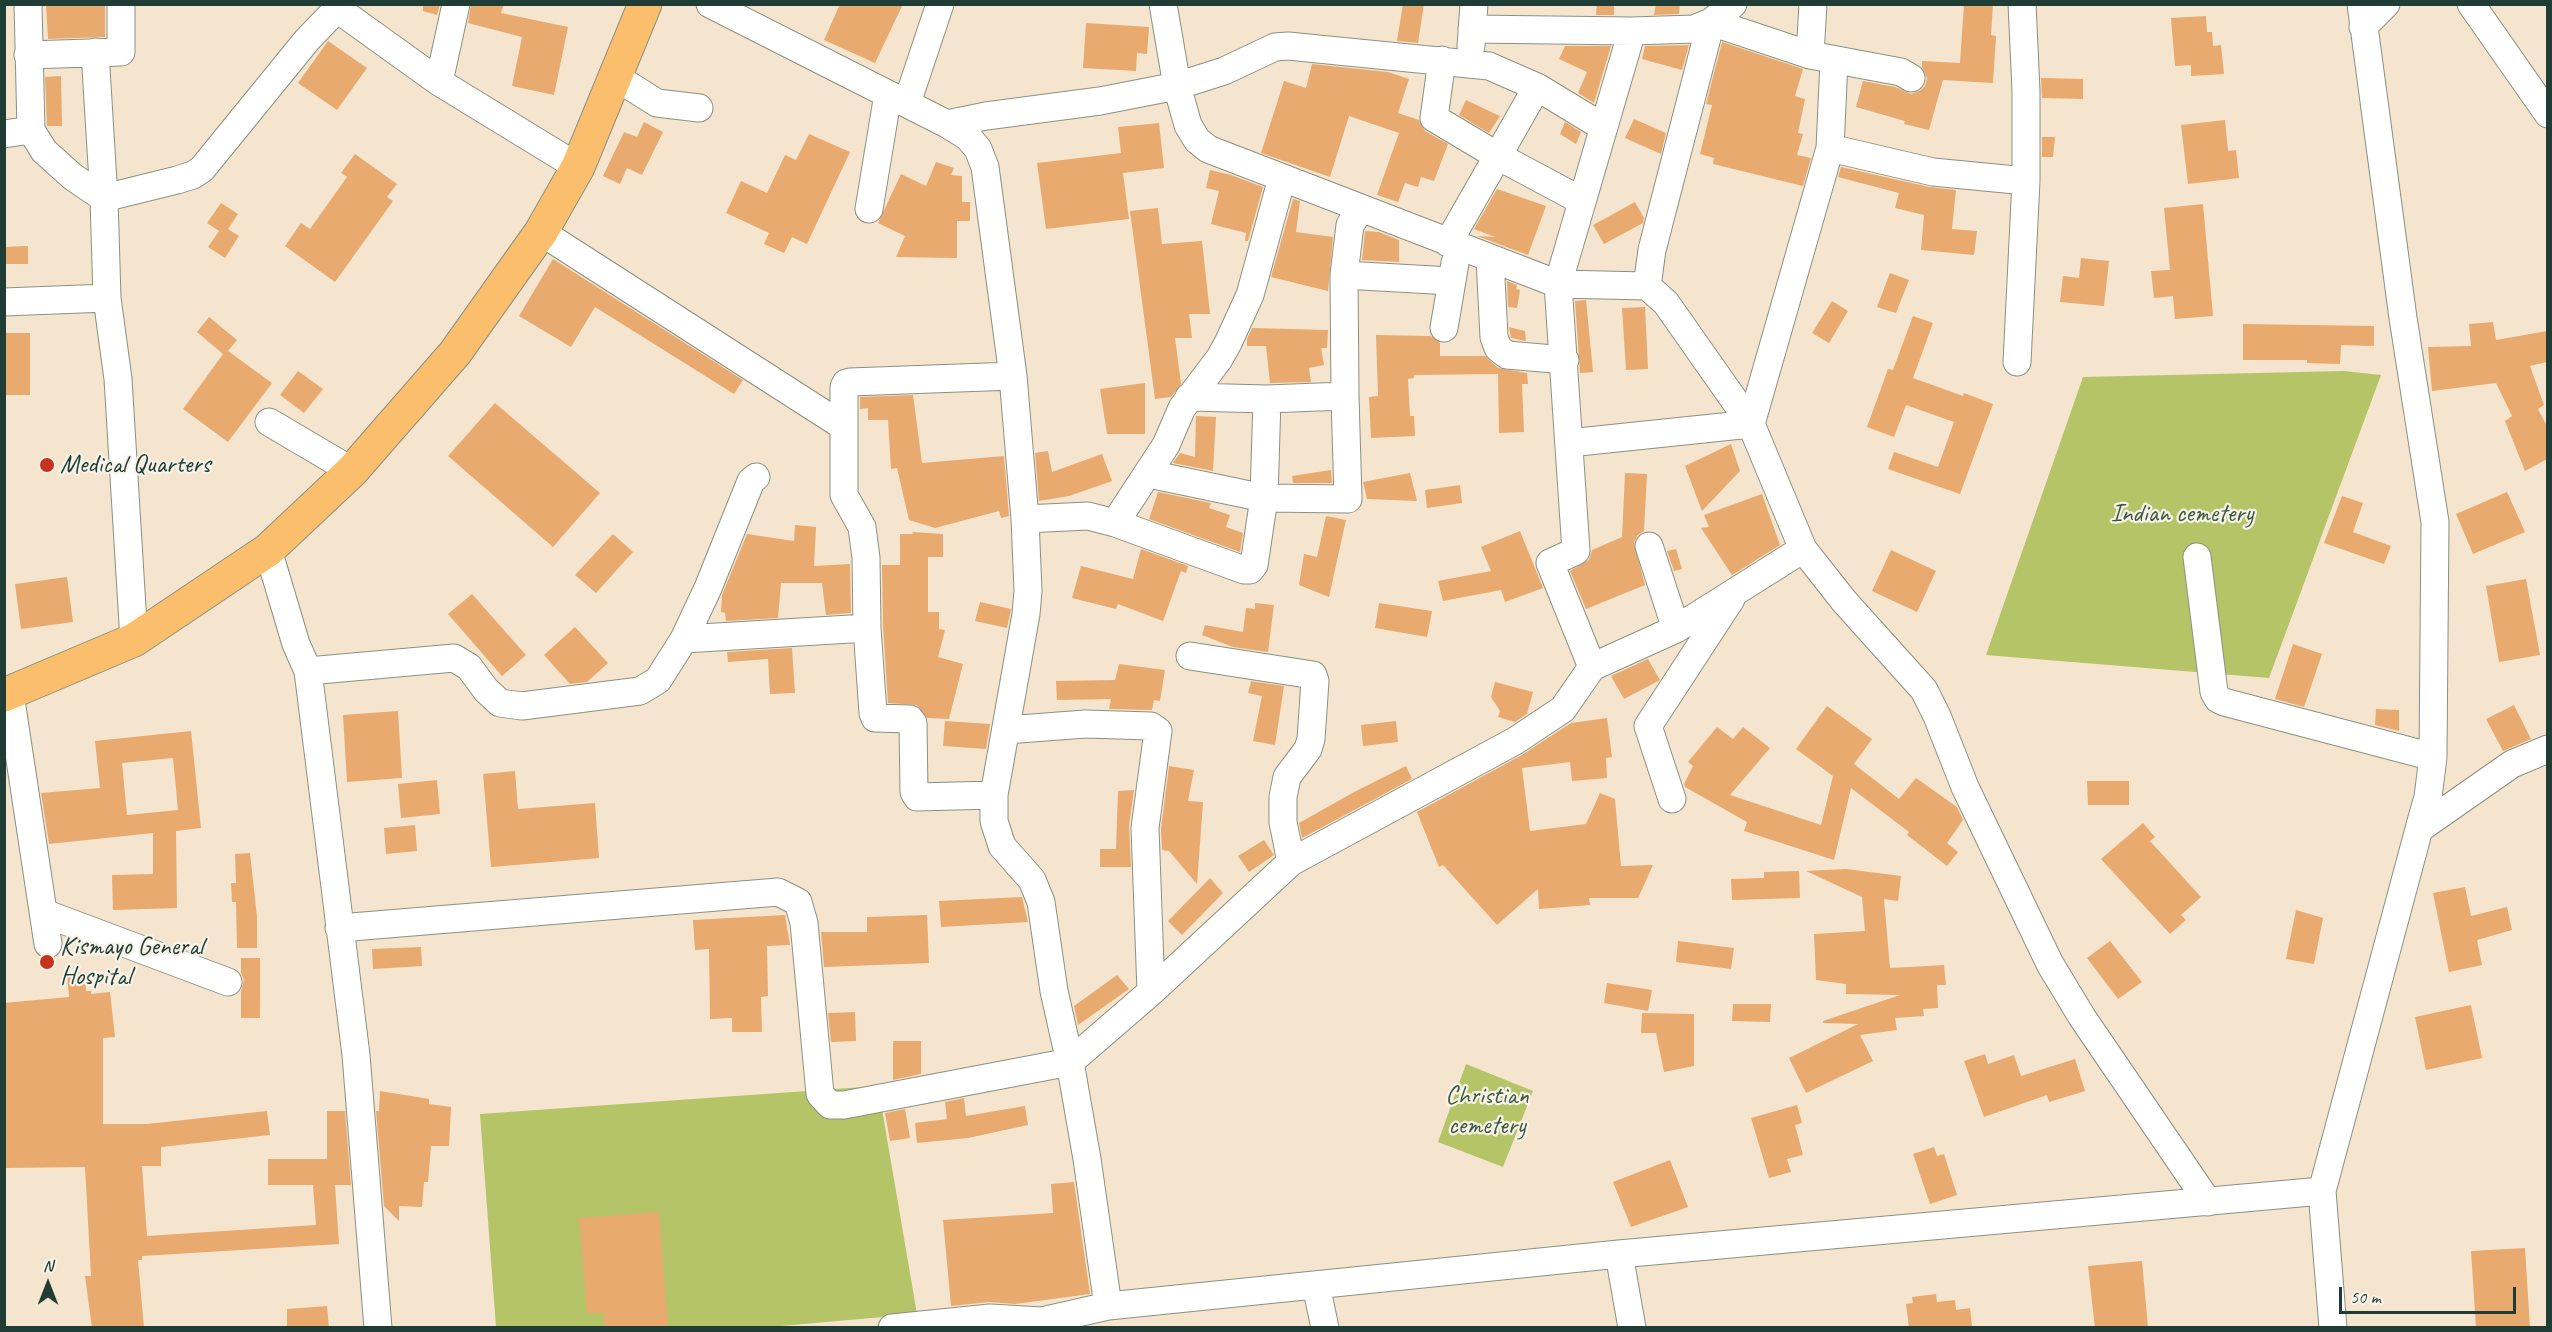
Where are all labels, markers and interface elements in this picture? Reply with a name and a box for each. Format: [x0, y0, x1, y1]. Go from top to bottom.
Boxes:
place label: Medical Quarters [60, 449, 210, 481]
marker: Medical Quarters [38, 456, 56, 474]
park label: Indian cemetery [2111, 498, 2253, 530]
place label: Kismayo General Hospital [60, 931, 203, 993]
marker: Kismayo General Hospital [38, 953, 56, 971]
park label: Christian cemetery [1445, 1080, 1529, 1142]
north arrow [18, 1254, 78, 1314]
text: N [43, 1256, 53, 1276]
scale bar [2342, 1275, 2519, 1313]
text: 50 m [2350, 1286, 2381, 1308]

